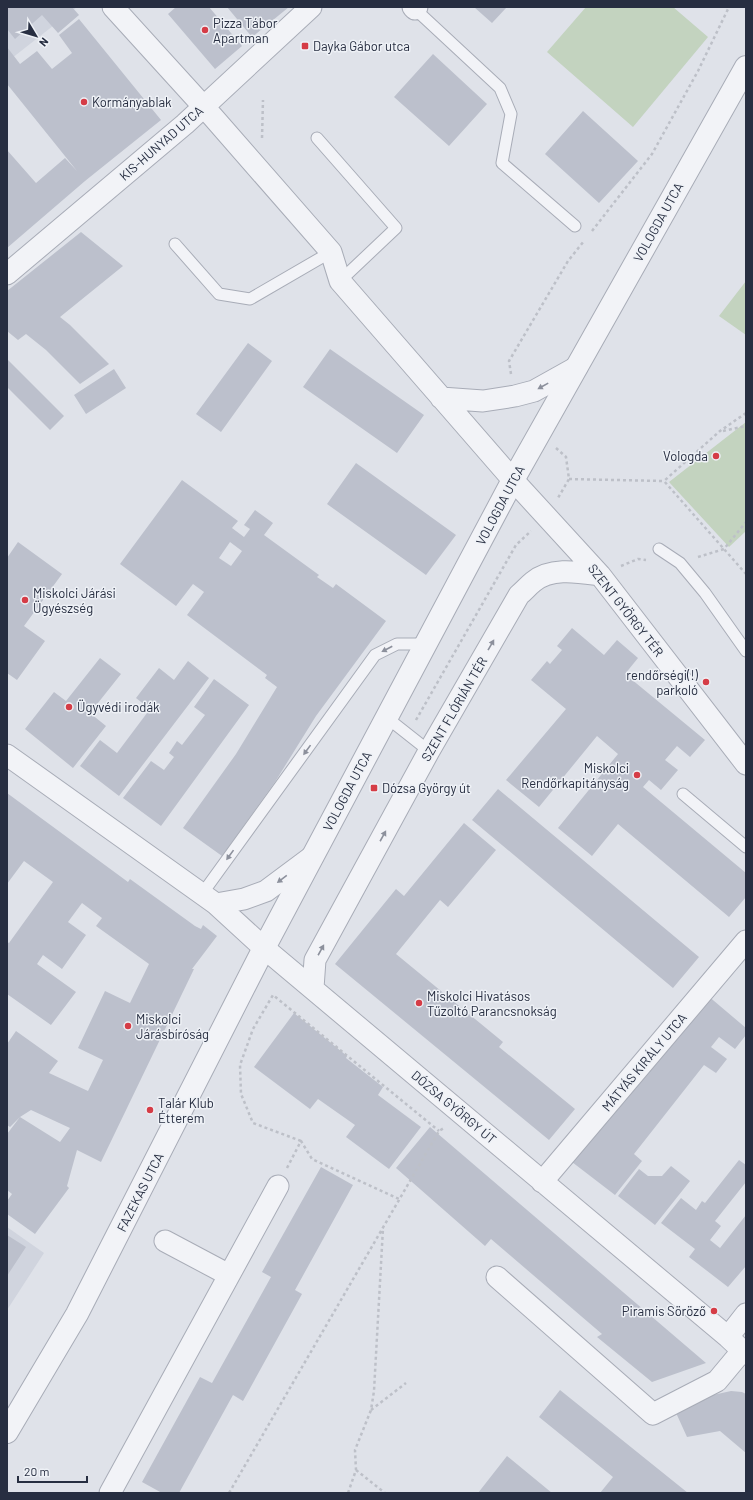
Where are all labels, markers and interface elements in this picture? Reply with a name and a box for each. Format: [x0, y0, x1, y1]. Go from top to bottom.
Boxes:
place label: Pizza Tábor Apartman [213, 15, 278, 46]
north arrow [16, 16, 56, 56]
marker: Pizza Tábor Apartman [200, 25, 210, 35]
text: N [37, 36, 52, 49]
place label: Dayka Gábor utca [313, 38, 410, 54]
marker: Dayka Gábor utca [300, 41, 310, 51]
place label: Kormányablak [92, 94, 172, 110]
marker: Kormányablak [79, 97, 89, 107]
street label: KIS-HUNYAD UTCA [116, 102, 206, 184]
street label: VOLOGDA UTCA [630, 180, 686, 264]
one-way arrow [537, 383, 549, 390]
place label: Vologda [663, 448, 708, 464]
marker: Vologda [711, 451, 721, 461]
street label: VOLOGDA UTCA [472, 462, 528, 548]
street label: SZENT GYÖRGY TÉR [585, 560, 667, 660]
place label: Miskolci Járási Ügyészség [33, 585, 116, 616]
marker: Miskolci Járási Ügyészség [20, 595, 30, 605]
one-way arrow [487, 639, 494, 651]
one-way arrow [381, 646, 393, 652]
street label: SZENT FLÓRIÁN TÉR [418, 654, 490, 764]
place label: rendőrségi(!) parkoló [626, 667, 699, 698]
marker: rendőrségi(!) parkoló [701, 677, 711, 687]
place label: Ügyvédi irodák [77, 699, 160, 715]
marker: Ügyvédi irodák [64, 702, 74, 712]
one-way arrow [303, 744, 311, 755]
street label: VOLOGDA UTCA [319, 748, 375, 834]
place label: Miskolci Rendőrkapitányság [521, 760, 629, 791]
marker: Miskolci Rendőrkapitányság [632, 770, 642, 780]
place label: Dózsa György út [382, 780, 471, 796]
marker: Dózsa György út [369, 783, 379, 793]
one-way arrow [380, 830, 386, 842]
one-way arrow [226, 850, 234, 860]
one-way arrow [276, 875, 287, 883]
one-way arrow [317, 944, 324, 956]
place label: Miskolci Hivatásos Tűzoltó Parancsnokság [427, 988, 557, 1019]
marker: Miskolci Hivatásos Tűzoltó Parancsnokság [414, 998, 424, 1008]
street label: MÁTYÁS KIRÁLY UTCA [598, 1010, 690, 1114]
place label: Miskolci Járásbíróság [136, 1011, 209, 1042]
marker: Miskolci Járásbíróság [123, 1021, 133, 1031]
street label: DÓZSA GYÖRGY ÚT [408, 1067, 500, 1147]
place label: Talár Klub Étterem [158, 1095, 214, 1126]
marker: Talár Klub Étterem [145, 1105, 155, 1115]
street label: FAZEKAS UTCA [113, 1150, 167, 1234]
place label: Piramis Söröző [622, 1303, 706, 1319]
marker: Piramis Söröző [709, 1306, 719, 1316]
scale bar [18, 1458, 87, 1484]
text: 20 m [24, 1464, 50, 1478]

